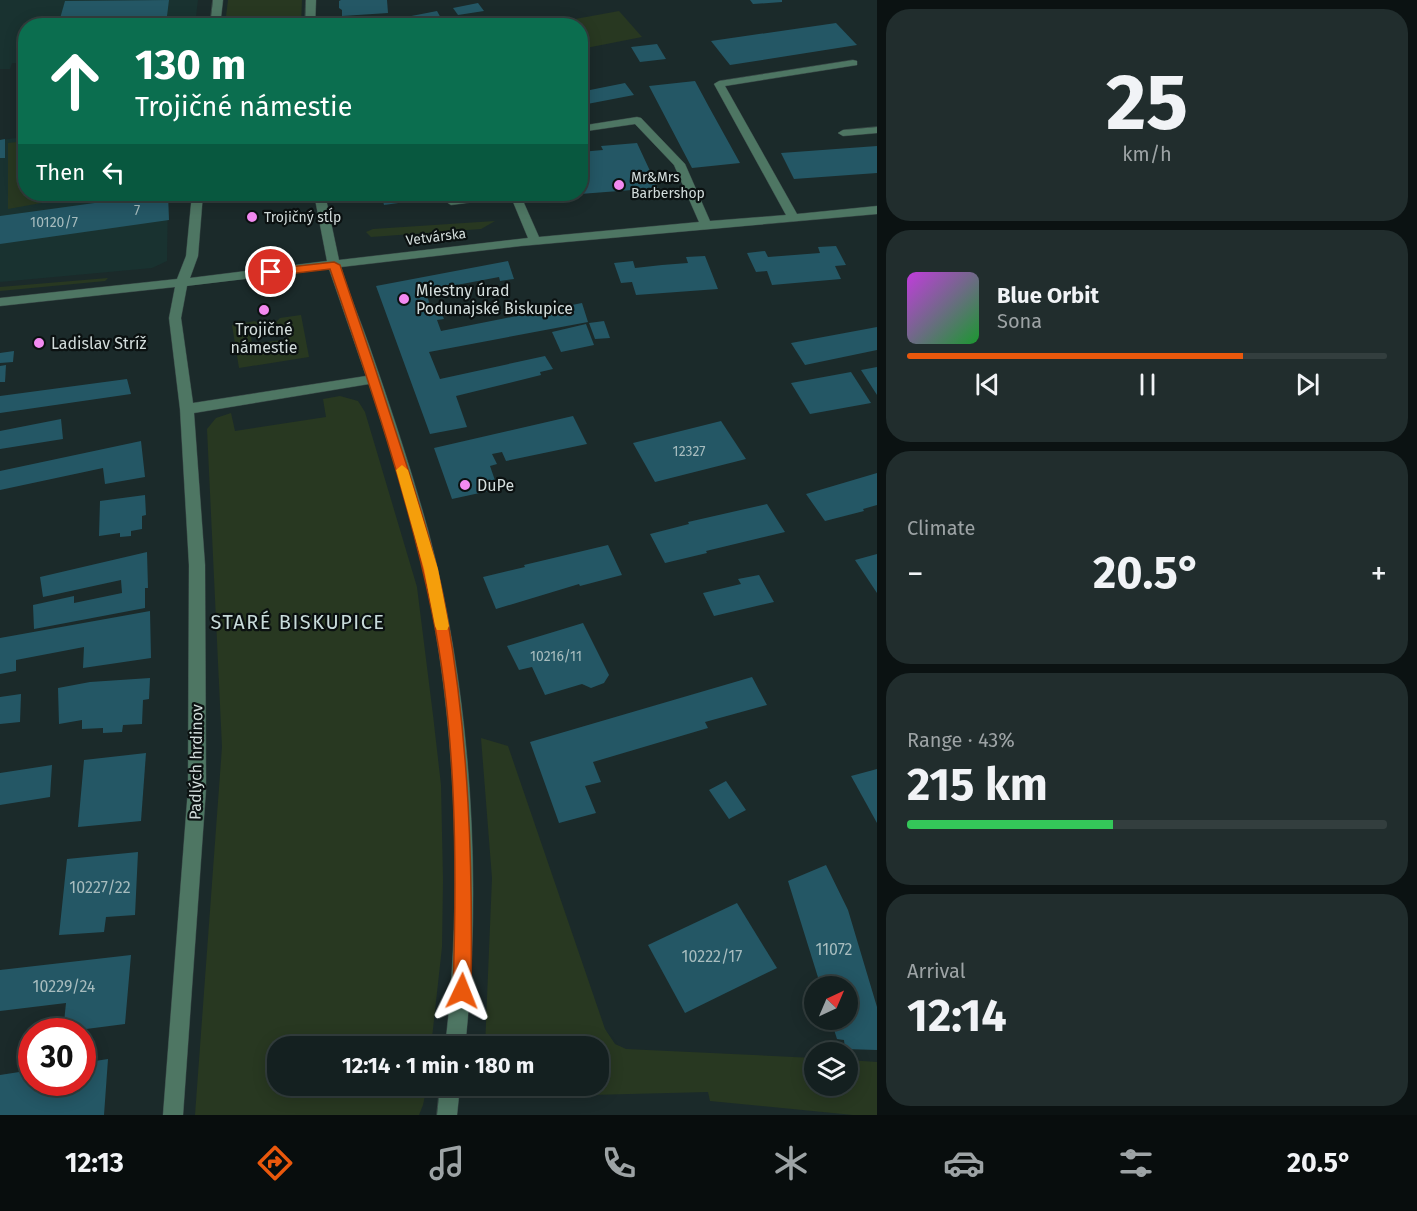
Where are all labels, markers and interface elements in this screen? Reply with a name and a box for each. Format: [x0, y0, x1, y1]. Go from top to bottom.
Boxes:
text: 130 m [135, 40, 246, 90]
icon: ahead [36, 42, 114, 120]
text: 25 [1106, 56, 1188, 150]
text: Trojičné námestie [135, 91, 352, 123]
text: km/h [1122, 142, 1172, 166]
icon: left [97, 156, 130, 189]
text: Then [36, 159, 85, 186]
place label: Mr&Mrs Barbershop [631, 169, 705, 202]
marker: Mr&Mrs Barbershop [612, 178, 626, 192]
house number: 7 [134, 202, 140, 219]
place label: Trojičný stĺp [264, 207, 341, 226]
marker: Trojičný stĺp [245, 210, 259, 224]
house number: 10120/7 [30, 214, 78, 231]
street label: Vetvárska [405, 225, 467, 249]
pin [245, 246, 296, 297]
icon: arrive [254, 255, 287, 288]
place label: Miestny úrad Podunajské Biskupice [416, 281, 573, 318]
text: Blue Orbit [997, 282, 1099, 309]
marker: Miestny úrad Podunajské Biskupice [397, 292, 411, 306]
marker: Trojičné námestie [257, 303, 271, 317]
text: Sona [997, 309, 1042, 333]
place label: Trojičné námestie [231, 320, 298, 357]
place label: Ladislav Stríž [51, 334, 146, 353]
marker: Ladislav Stríž [32, 336, 46, 350]
icon: previous [971, 368, 1004, 401]
icon: pause [1131, 368, 1164, 401]
icon: next [1291, 368, 1324, 401]
house number: 12327 [673, 443, 705, 460]
place label: DuPe [477, 476, 514, 495]
marker: DuPe [458, 478, 472, 492]
text: Climate [907, 516, 975, 540]
text: 20.5° [1093, 546, 1201, 600]
text: − [907, 554, 924, 594]
text: + [1371, 554, 1387, 594]
district label: STARÉ BISKUPICE [210, 610, 386, 634]
house number: 10216/11 [530, 648, 582, 665]
street label: Padlých hrdinov [185, 704, 207, 820]
text: Range · 43% [907, 728, 1015, 752]
text: 215 km [907, 758, 1048, 812]
house number: 10227/22 [69, 878, 131, 897]
house number: 11072 [815, 940, 853, 959]
house number: 10222/17 [682, 947, 742, 966]
position arrow [430, 959, 494, 1023]
text: Arrival [907, 959, 966, 983]
north arrow [804, 976, 858, 1030]
map controls [804, 976, 858, 1096]
house number: 10229/24 [33, 977, 96, 996]
text: 12:14 [907, 989, 1007, 1043]
speed limit sign: 30 [18, 1018, 96, 1096]
button: layers [804, 1042, 858, 1096]
text: 12:14 · 1 min · 180 m [342, 1052, 534, 1079]
icon: directions [254, 1142, 296, 1184]
icon: music [426, 1142, 468, 1184]
icon: phone [598, 1142, 640, 1184]
icon: climate [770, 1142, 812, 1184]
icon: car [943, 1142, 985, 1184]
icon: filters [1115, 1142, 1157, 1184]
text: 12:13 [65, 1147, 124, 1179]
text: 20.5° [1287, 1147, 1352, 1179]

